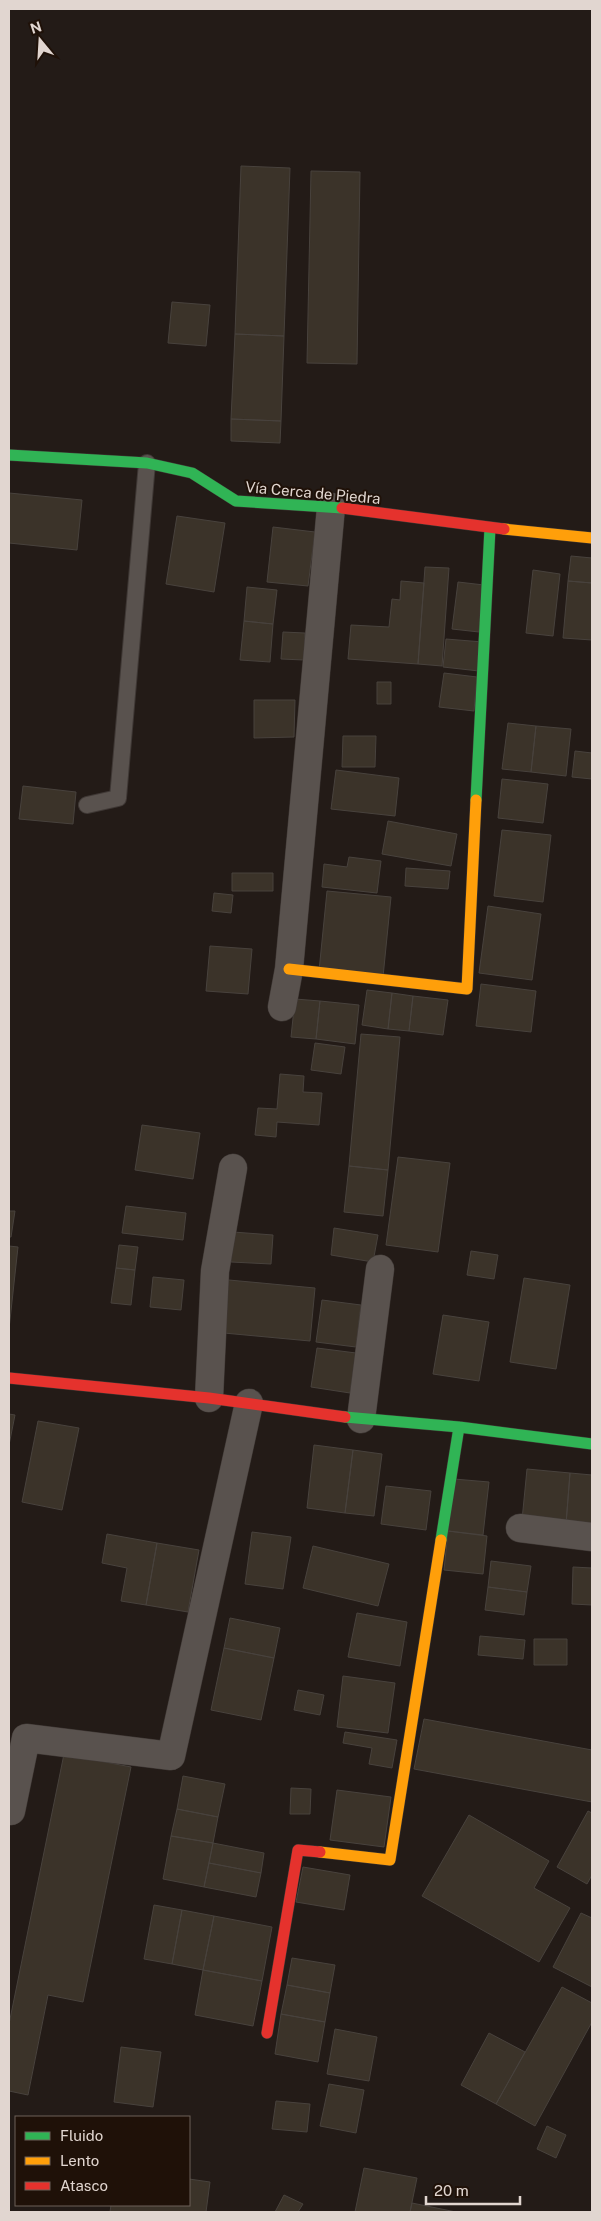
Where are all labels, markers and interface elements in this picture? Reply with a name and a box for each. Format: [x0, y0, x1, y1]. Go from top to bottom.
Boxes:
north arrow [15, 15, 65, 65]
text: N [28, 18, 44, 37]
street label: Vía Cerca de Piedra [245, 478, 381, 507]
legend [15, 2116, 190, 2206]
text: Fluido [60, 2127, 103, 2144]
text: Lento [60, 2152, 99, 2169]
scale bar [426, 2174, 520, 2206]
text: Atasco [60, 2177, 108, 2194]
text: 20 m [434, 2182, 469, 2199]

